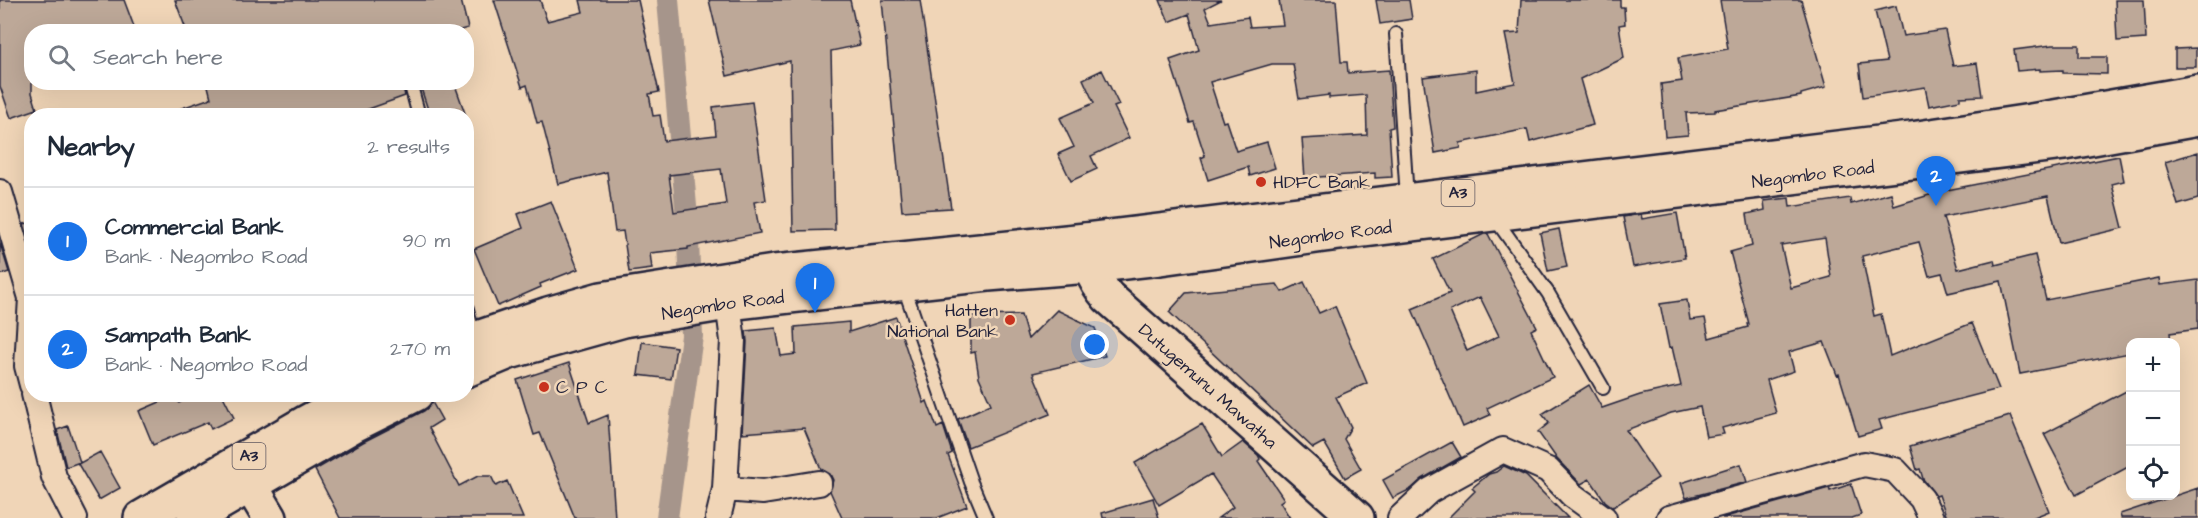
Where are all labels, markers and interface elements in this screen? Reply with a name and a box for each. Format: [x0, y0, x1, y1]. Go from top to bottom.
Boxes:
search box [24, 24, 474, 90]
icon: search [45, 41, 78, 74]
text: Search here [93, 42, 223, 73]
text: Nearby [48, 129, 135, 165]
text: 2 results [367, 133, 450, 161]
street label: Negombo Road [1750, 154, 1876, 194]
pin: 2 [1916, 156, 1956, 206]
place label: HDFC Bank [1273, 170, 1370, 195]
marker: HDFC Bank [1254, 175, 1268, 189]
road number: A3 [1442, 180, 1474, 206]
text: Commercial Bank [105, 212, 283, 243]
street label: Negombo Road [1268, 214, 1393, 255]
text: 1 [66, 227, 69, 255]
text: 90 m [402, 227, 450, 255]
text: Bank · Negombo Road [105, 243, 307, 271]
pin: 1 [796, 264, 834, 313]
street label: Negombo Road [660, 284, 785, 326]
place label: Hatten National Bank [887, 298, 998, 344]
marker: Hatten National Bank [1003, 313, 1017, 327]
street label: Dutugemunu Mawatha [1133, 317, 1283, 454]
text: Sampath Bank [105, 320, 251, 351]
your location [1080, 330, 1109, 359]
text: 2 [62, 335, 73, 363]
text: 270 m [390, 335, 450, 363]
map controls [2126, 338, 2180, 500]
button: + [2126, 338, 2180, 392]
text: Bank · Negombo Road [105, 351, 307, 379]
place label: C P C [556, 375, 608, 400]
marker: C P C [537, 380, 551, 394]
button: − [2126, 392, 2180, 446]
road number: A3 [232, 443, 266, 469]
button: locate [2126, 446, 2180, 500]

